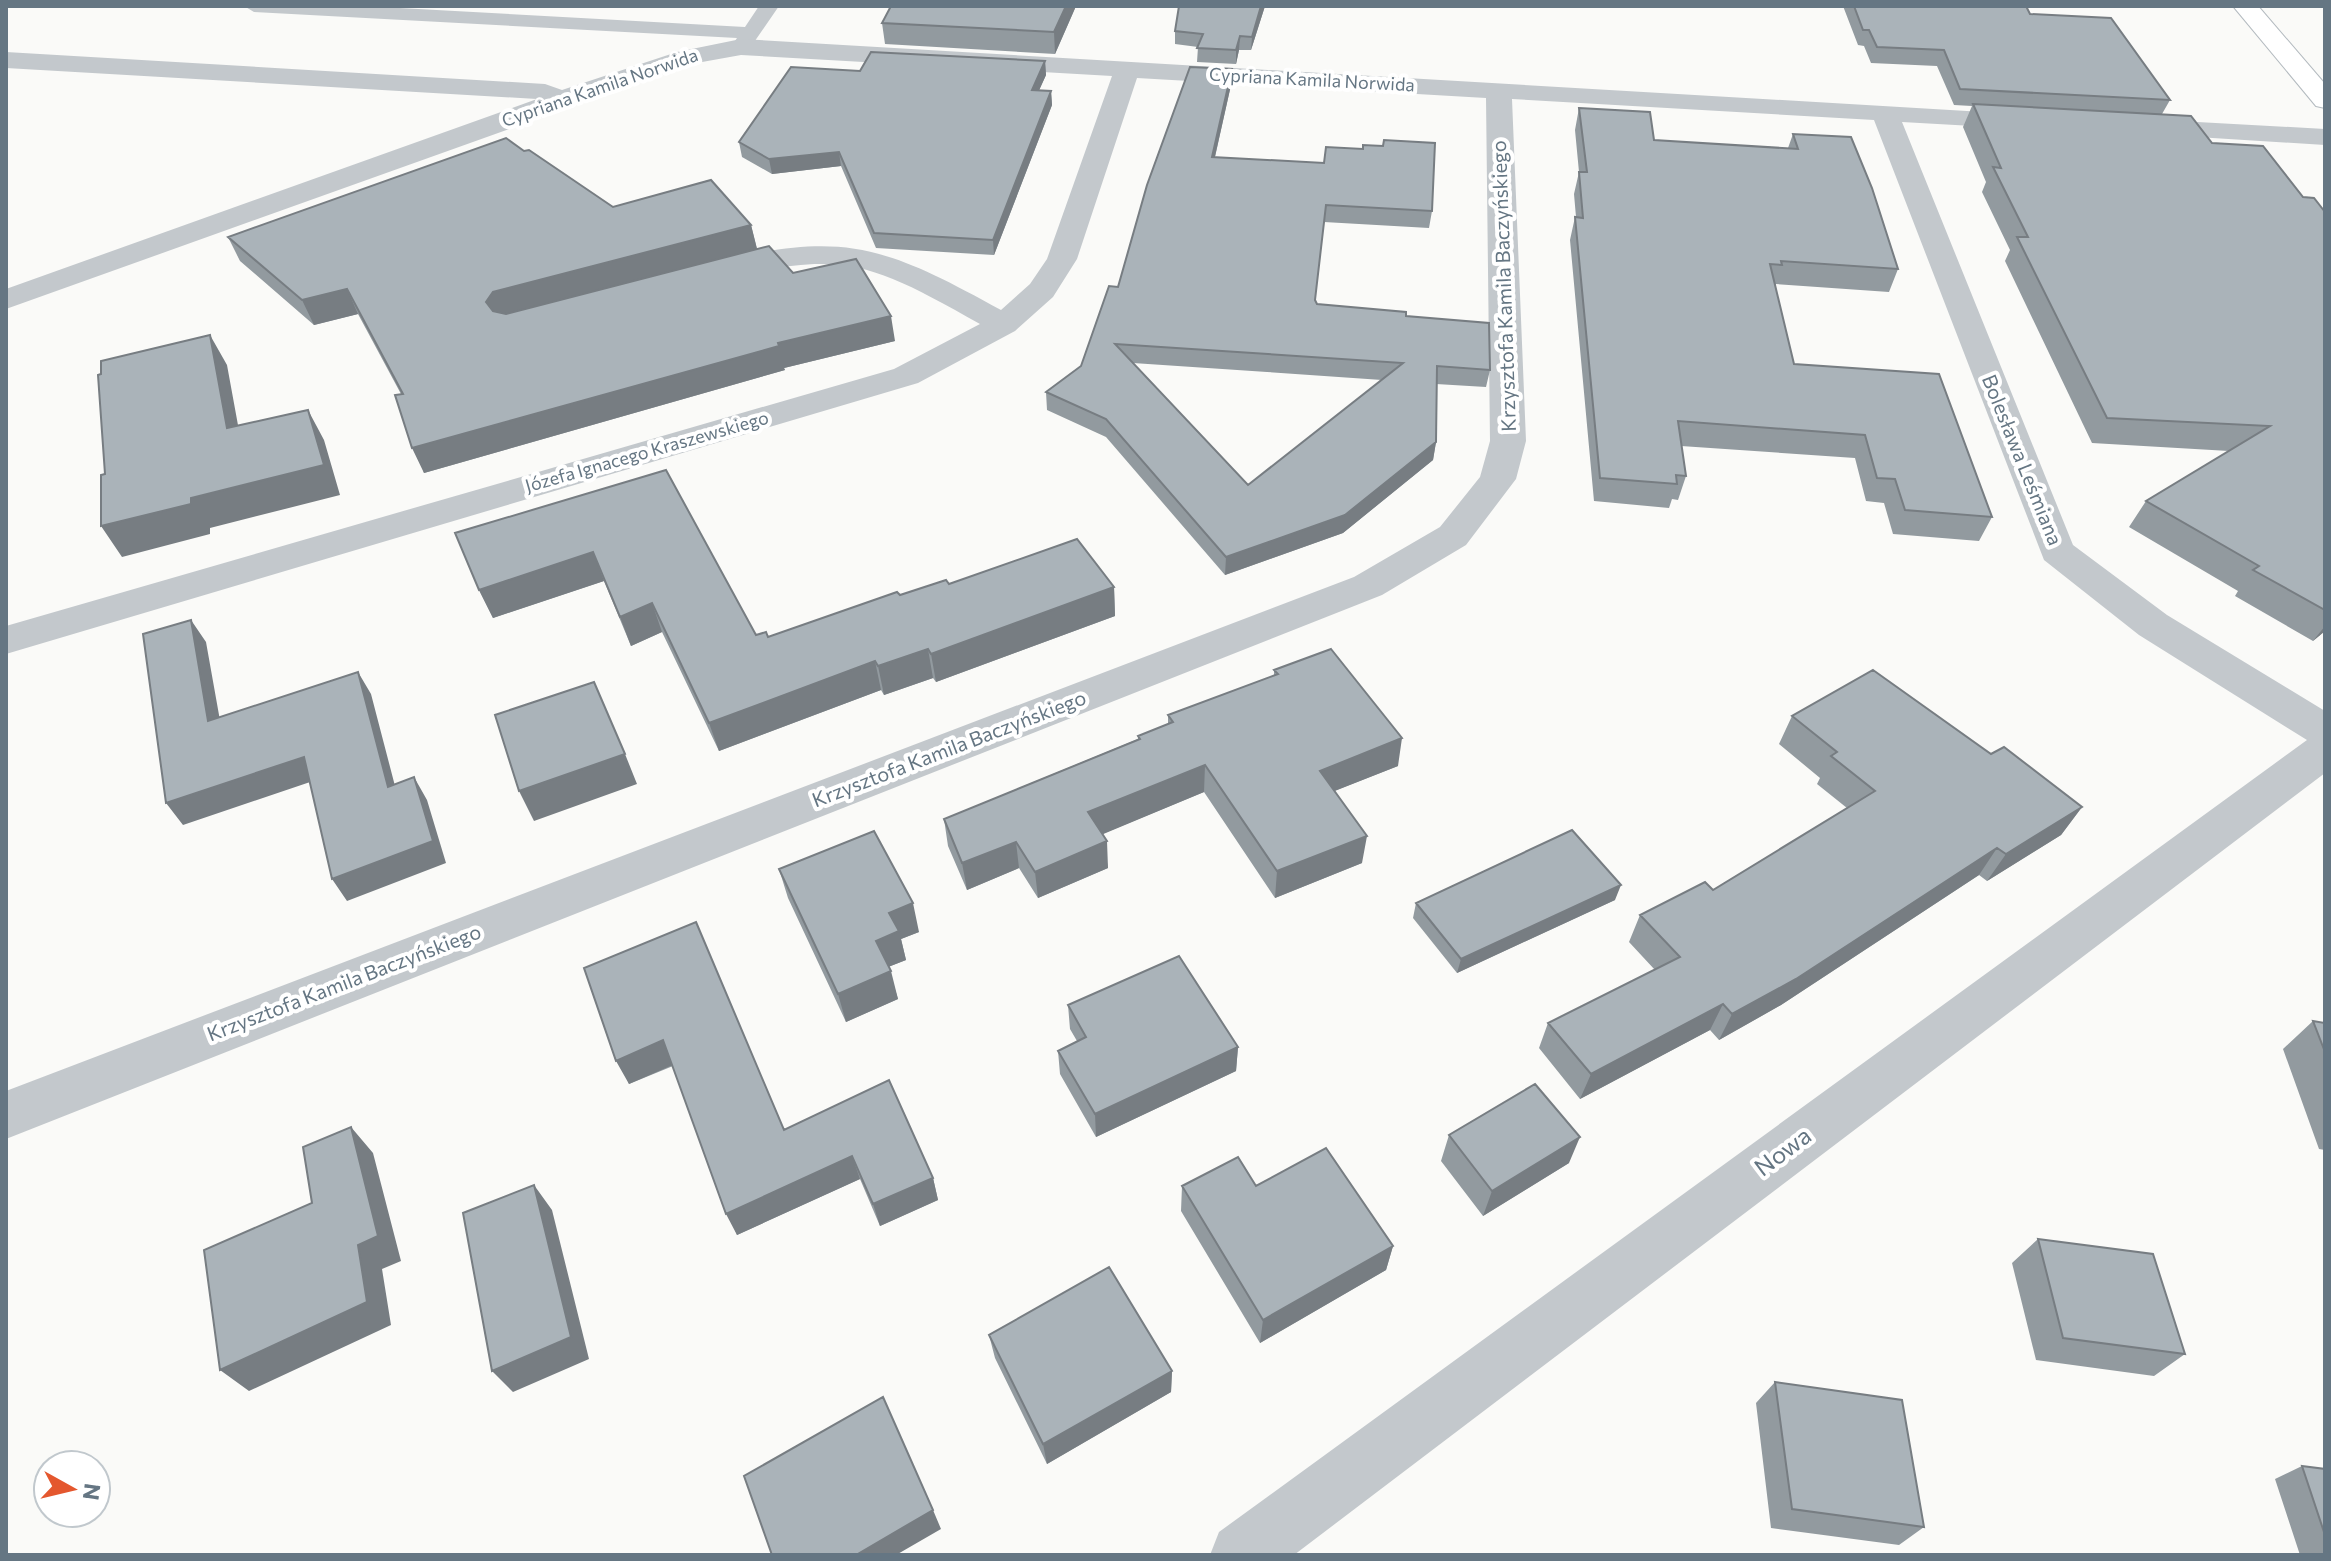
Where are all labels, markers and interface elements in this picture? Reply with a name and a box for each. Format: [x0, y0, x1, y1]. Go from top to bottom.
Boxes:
street label: Cypriana Kamila Norwida [499, 43, 701, 131]
street label: Cypriana Kamila Norwida [1209, 63, 1415, 95]
street label: Krzysztofa Kamila Baczyńskiego [1486, 140, 1520, 432]
street label: Bolesława Leśmiana [1978, 371, 2068, 549]
street label: Józefa Ignacego Kraszewskiego [522, 406, 771, 496]
street label: Krzysztofa Kamila Baczyńskiego [808, 685, 1089, 812]
street label: Krzysztofa Kamila Baczyńskiego [203, 919, 484, 1046]
street label: Nowa [1748, 1120, 1816, 1182]
north arrow [32, 1449, 112, 1529]
text: N [78, 1482, 107, 1502]

